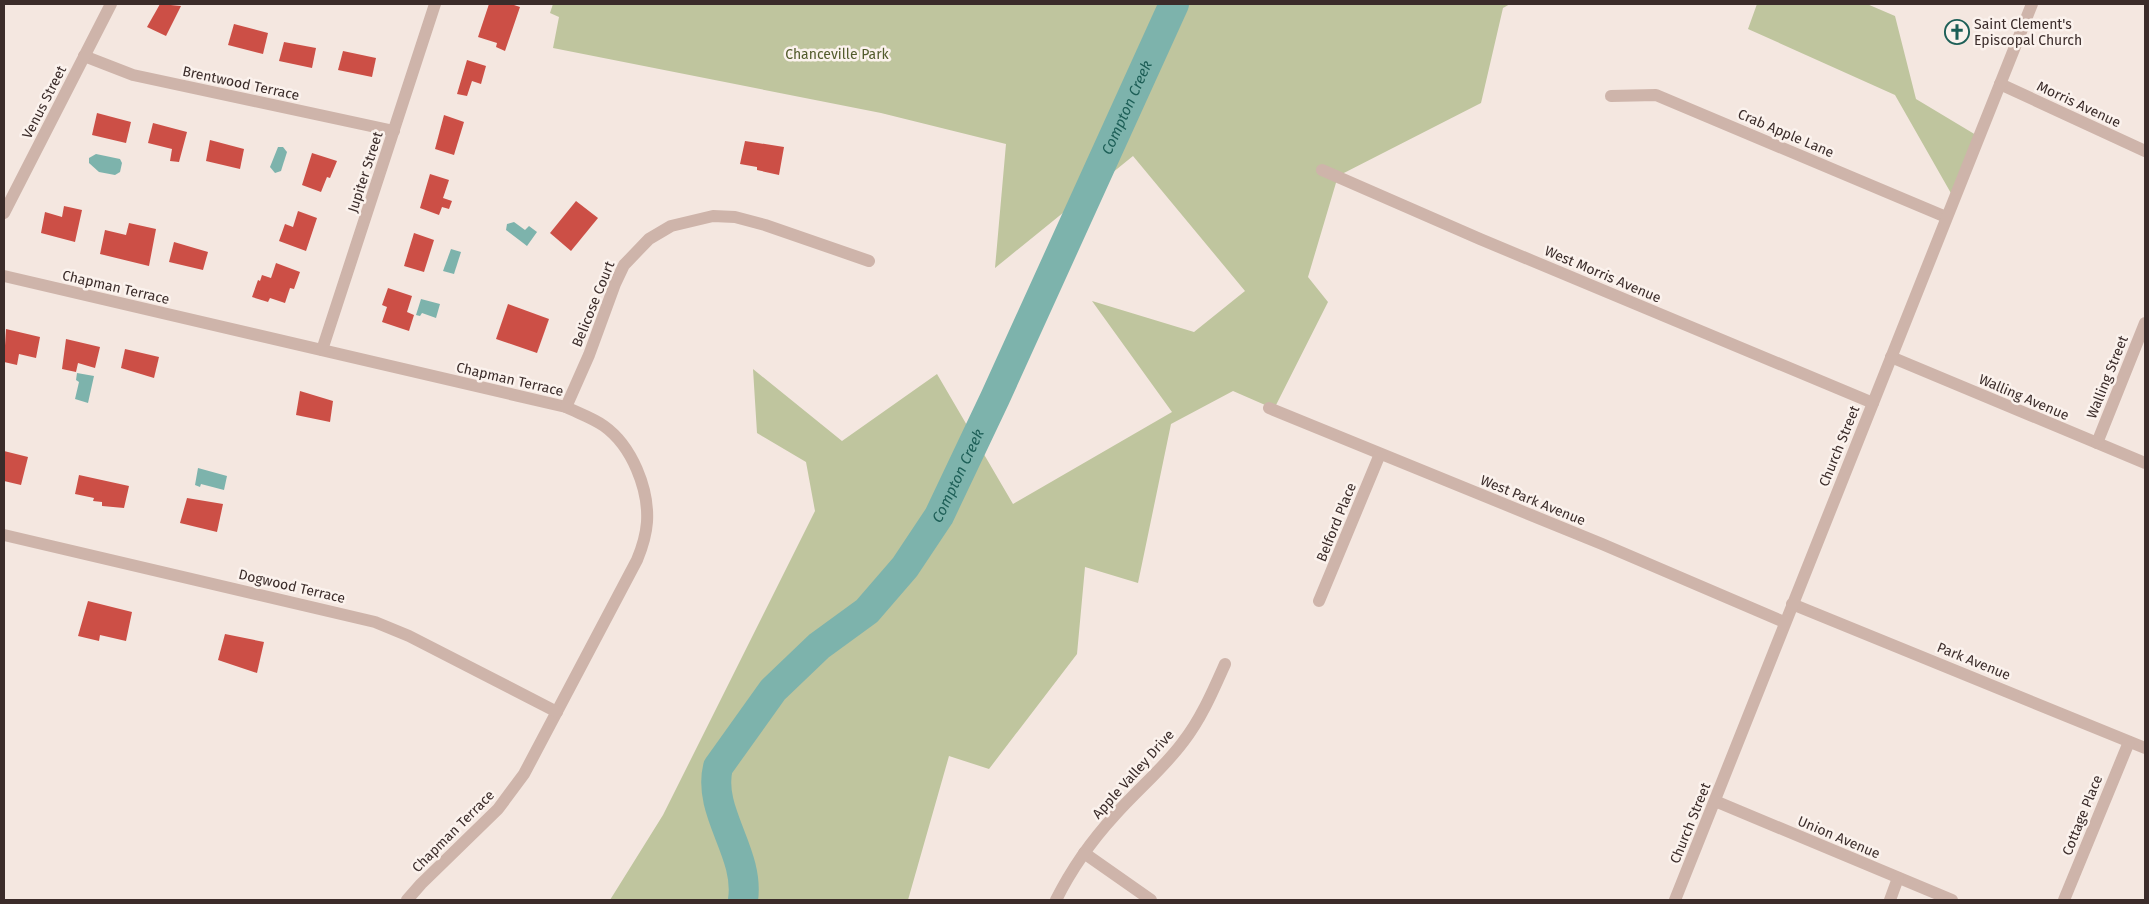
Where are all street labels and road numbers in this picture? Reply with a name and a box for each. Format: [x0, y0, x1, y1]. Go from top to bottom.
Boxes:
street label: Venus Street [19, 62, 71, 142]
street label: Brentwood Terrace [181, 63, 301, 104]
street label: Morris Avenue [2034, 78, 2123, 131]
street label: Crab Apple Lane [1735, 106, 1836, 161]
street label: Jupiter Street [344, 129, 387, 215]
street label: West Morris Avenue [1542, 242, 1664, 307]
street label: Belicose Court [569, 258, 619, 350]
street label: Chapman Terrace [61, 267, 171, 308]
street label: Walling Street [2083, 332, 2132, 421]
street label: Chapman Terrace [455, 359, 565, 400]
street label: Walling Avenue [1976, 371, 2072, 424]
street label: Church Street [1816, 402, 1864, 489]
street label: West Park Avenue [1478, 472, 1588, 529]
street label: Belford Place [1313, 480, 1360, 564]
street label: Dogwood Terrace [237, 566, 347, 607]
street label: Park Avenue [1935, 639, 2013, 684]
street label: Apple Valley Drive [1089, 726, 1178, 822]
street label: Cottage Place [2059, 772, 2106, 858]
street label: Church Street [1667, 779, 1715, 866]
street label: Chapman Terrace [409, 787, 498, 876]
street label: Union Avenue [1795, 812, 1883, 862]

